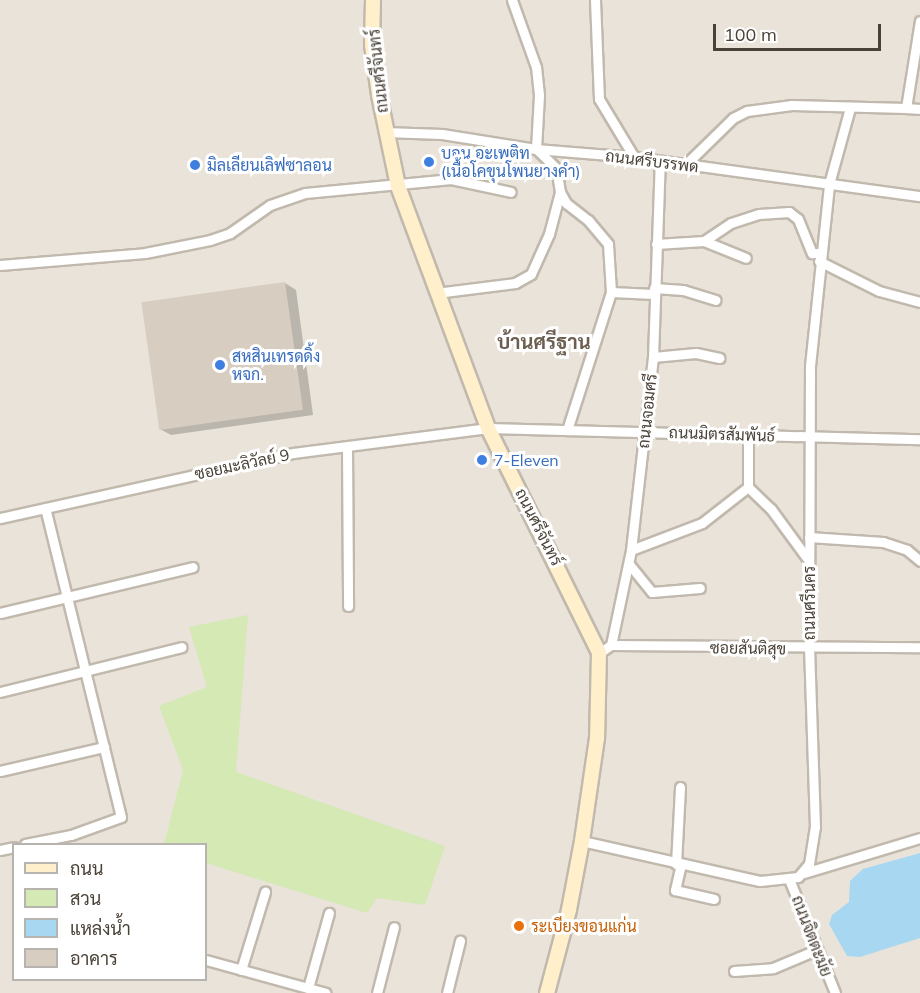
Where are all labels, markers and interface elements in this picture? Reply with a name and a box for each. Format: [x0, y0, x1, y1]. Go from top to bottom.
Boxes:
scale bar [716, 12, 884, 50]
text: 100 m [724, 23, 777, 46]
street label: ถนนศรีจันทร์ [364, 28, 392, 114]
place label: บอน อะเพติท (เนื้อโคขุนโพนยางคำ) [441, 143, 580, 181]
street label: ถนนศรีบรรพด [604, 146, 700, 176]
place label: มิลเลียนเลิฟซาลอน [207, 155, 332, 175]
marker: บอน อะเพติท (เนื้อโคขุนโพนยางคำ) [422, 155, 436, 169]
marker: มิลเลียนเลิฟซาลอน [188, 158, 202, 172]
district label: บ้านศรีฐาน [497, 329, 591, 353]
place label: สหสินเทรดดิ้ง หจก. [232, 346, 320, 384]
marker: สหสินเทรดดิ้ง หจก. [213, 358, 227, 372]
street label: ถนนจอมศรี [634, 373, 660, 449]
street label: ถนนมิตรสัมพันธ์ [668, 423, 776, 445]
street label: ซอยมะลิวัลย์ 9 [193, 445, 291, 483]
place label: 7-Eleven [494, 450, 559, 470]
marker: 7-Eleven [475, 453, 489, 467]
street label: ถนนศรีจันทร์ [511, 485, 567, 569]
street label: ถนนศรีนคร [799, 566, 819, 640]
street label: ซอยสันติสุข [710, 638, 786, 658]
legend [12, 843, 207, 981]
text: ถนน [70, 857, 103, 880]
text: สวน [70, 887, 101, 910]
street label: ถนนจิตตะมัย [788, 893, 836, 979]
place label: ระเบียงขอนแก่น [531, 916, 637, 936]
text: แหล่งน้ำ [70, 917, 131, 940]
marker: ระเบียงขอนแก่น [512, 919, 526, 933]
text: อาคาร [70, 947, 118, 970]

